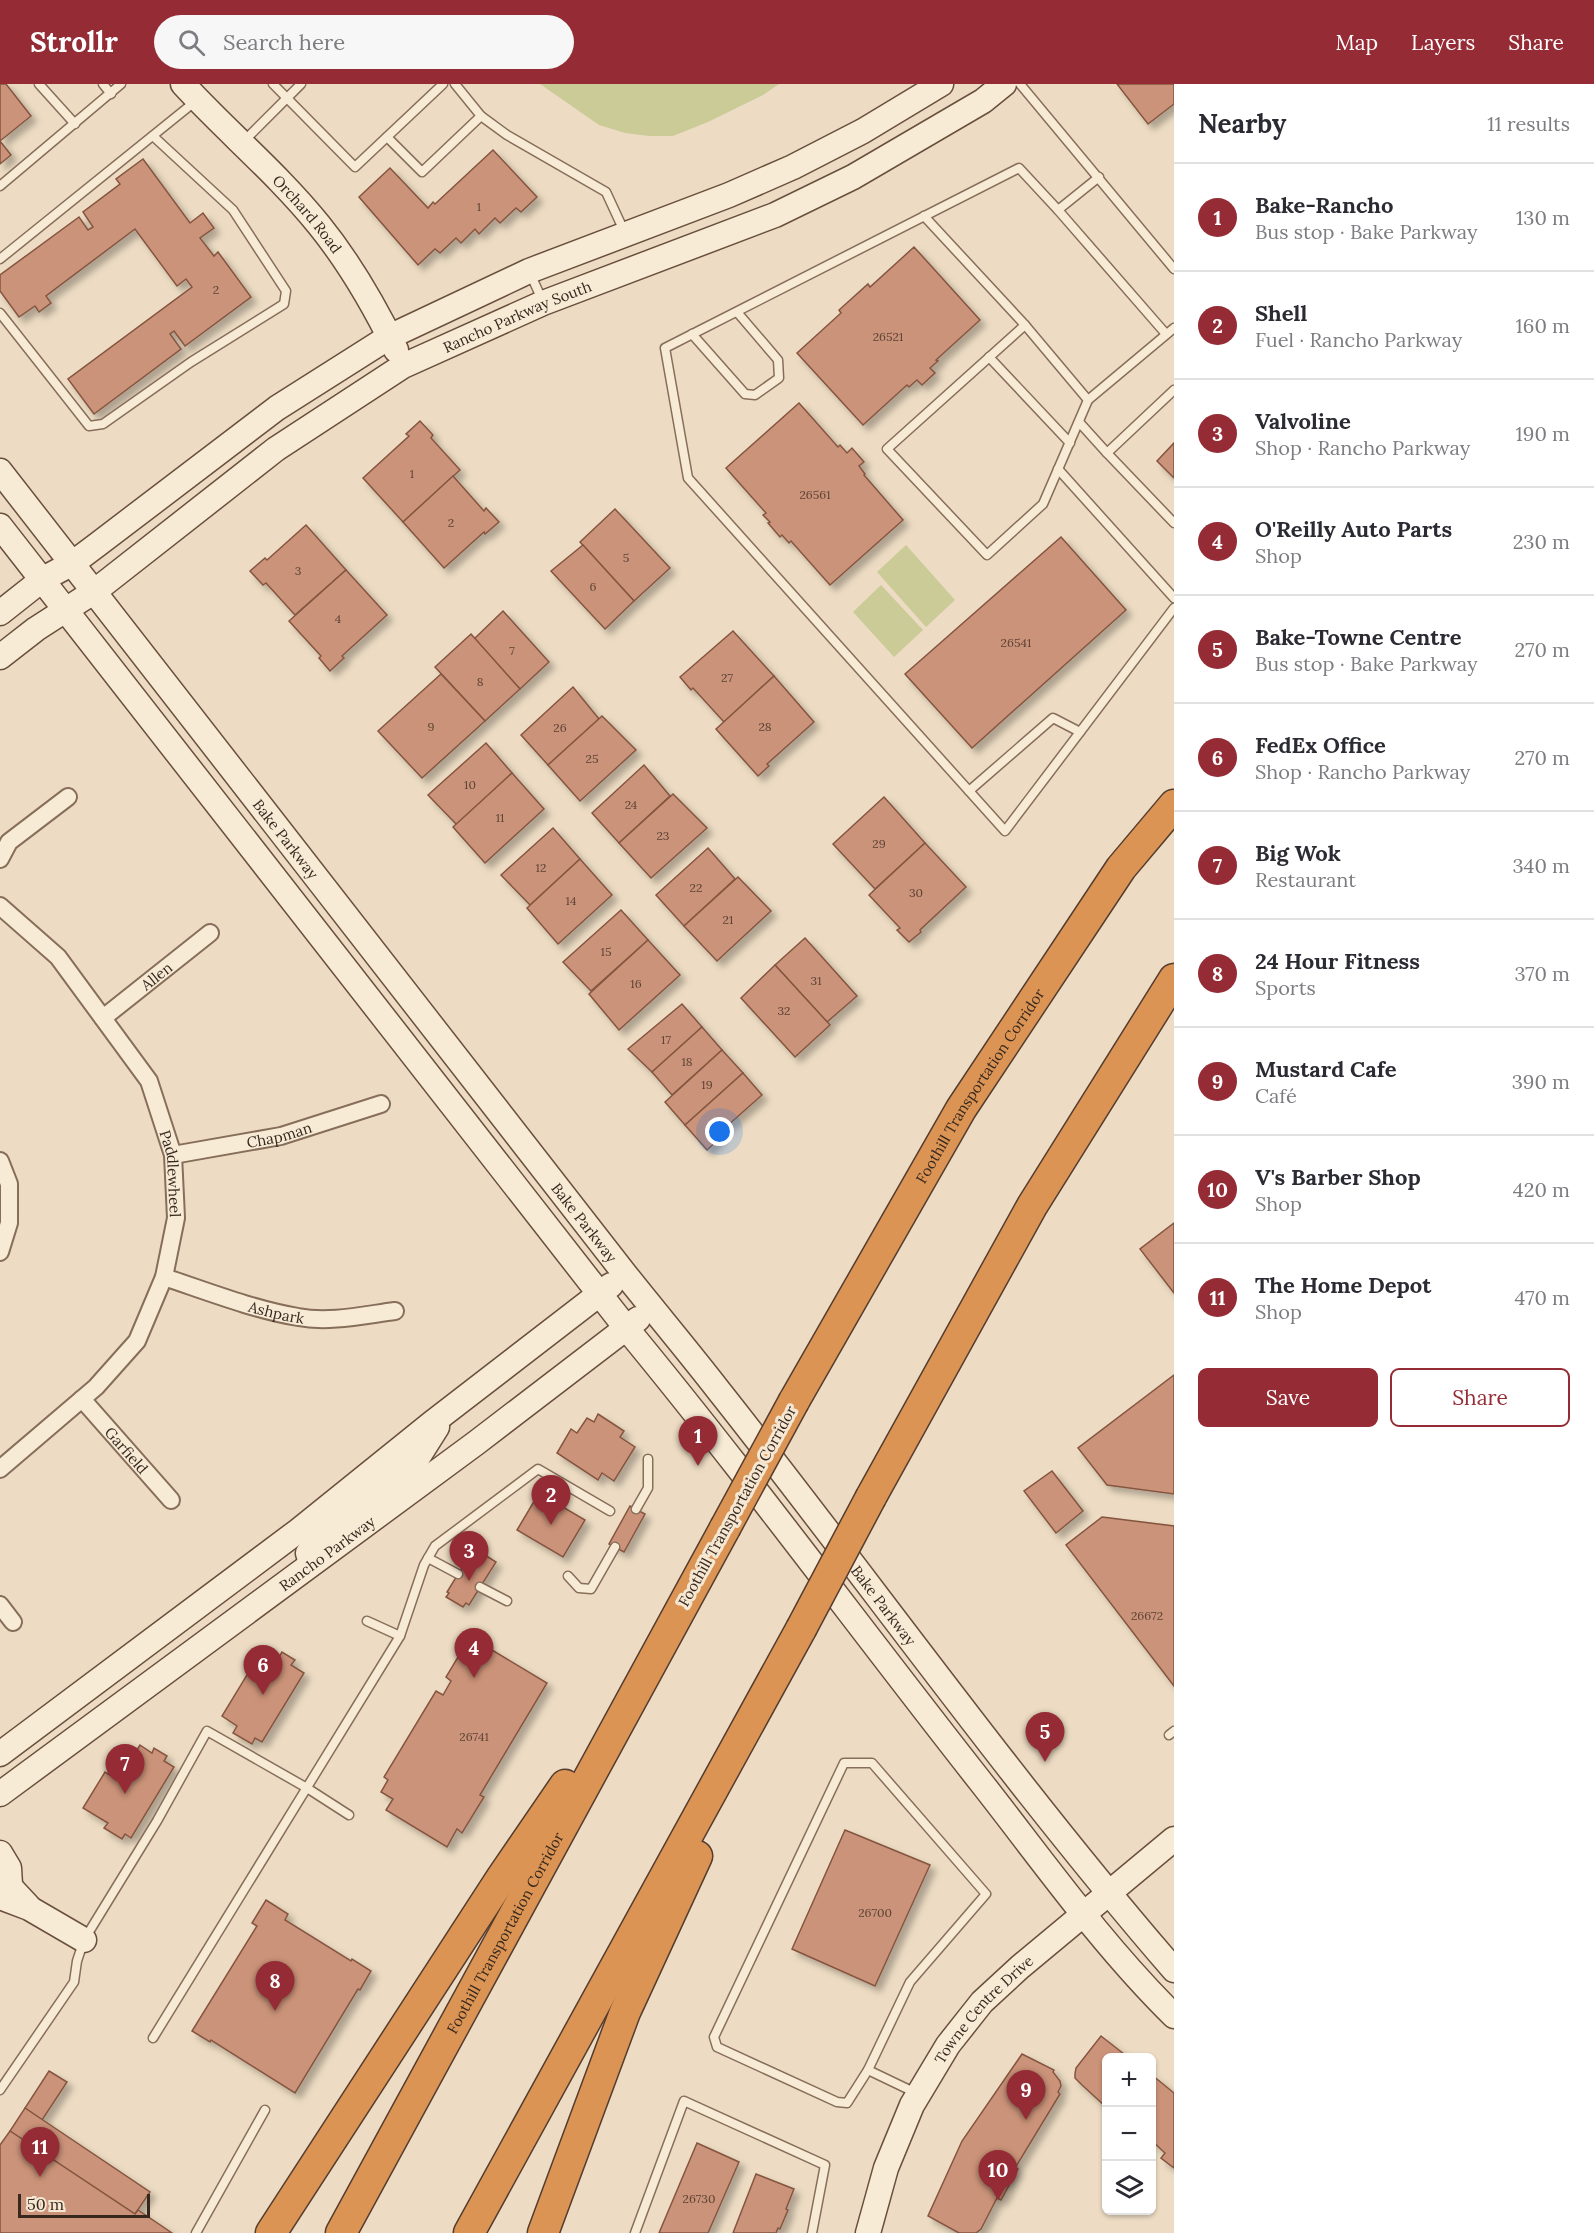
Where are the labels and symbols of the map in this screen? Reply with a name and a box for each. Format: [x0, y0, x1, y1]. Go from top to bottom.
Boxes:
street label: Orchard Road [269, 170, 346, 257]
house number: 1 [477, 199, 481, 214]
street label: Rancho Parkway South [440, 276, 594, 356]
house number: 2 [213, 282, 219, 297]
house number: 26521 [873, 329, 903, 344]
house number: 1 [410, 466, 414, 481]
house number: 26561 [799, 487, 831, 502]
house number: 2 [448, 515, 454, 530]
house number: 5 [623, 550, 629, 565]
house number: 3 [295, 563, 302, 578]
house number: 6 [590, 579, 597, 594]
house number: 4 [335, 611, 342, 626]
house number: 26541 [1001, 635, 1031, 650]
house number: 7 [509, 643, 515, 658]
house number: 27 [721, 670, 733, 685]
house number: 8 [477, 674, 484, 689]
house number: 9 [428, 719, 435, 734]
house number: 28 [758, 719, 772, 734]
house number: 26 [553, 720, 567, 735]
house number: 25 [586, 751, 598, 766]
house number: 10 [464, 777, 476, 792]
street label: Bake Parkway [249, 795, 323, 882]
house number: 24 [625, 797, 638, 812]
house number: 11 [496, 810, 504, 825]
house number: 23 [657, 828, 670, 843]
house number: 29 [872, 836, 886, 851]
house number: 12 [536, 860, 546, 875]
house number: 22 [690, 880, 702, 895]
house number: 30 [909, 885, 923, 900]
house number: 14 [566, 893, 577, 908]
house number: 21 [723, 912, 733, 927]
house number: 15 [601, 944, 611, 959]
street label: Allen [136, 957, 176, 995]
house number: 31 [810, 973, 822, 988]
house number: 16 [630, 976, 642, 991]
street label: Foothill Transportation Corridor [911, 984, 1048, 1186]
house number: 32 [777, 1003, 791, 1018]
house number: 17 [661, 1032, 671, 1047]
house number: 18 [681, 1054, 693, 1069]
house number: 19 [701, 1077, 713, 1092]
street label: Chapman [245, 1117, 314, 1151]
your location [705, 1117, 734, 1146]
street label: Paddlewheel [156, 1127, 185, 1218]
street label: Bake Parkway [548, 1179, 622, 1266]
street label: Ashpark [246, 1296, 306, 1327]
street label: Foothill Transportation Corridor [674, 1402, 800, 1610]
pin: 1 [678, 1416, 718, 1466]
street label: Garfield [101, 1423, 153, 1477]
pin: 2 [532, 1476, 570, 1525]
street label: Rancho Parkway [275, 1511, 379, 1595]
pin: 3 [450, 1532, 488, 1581]
street label: Bake Parkway [847, 1561, 921, 1649]
house number: 26672 [1131, 1608, 1163, 1623]
pin: 4 [454, 1628, 494, 1678]
pin: 6 [244, 1646, 282, 1695]
pin: 5 [1026, 1712, 1064, 1762]
house number: 26741 [459, 1729, 489, 1744]
pin: 7 [106, 1744, 144, 1794]
street label: Foothill Transportation Corridor [442, 1828, 567, 2037]
house number: 26700 [858, 1905, 892, 1920]
street label: Towne Centre Drive [930, 1951, 1037, 2067]
pin: 8 [256, 1962, 294, 2011]
pin: 9 [1006, 2070, 1046, 2120]
pin: 11 [20, 2128, 60, 2177]
pin: 10 [978, 2150, 1018, 2200]
scale bar [18, 2191, 150, 2218]
house number: 26730 [683, 2191, 715, 2206]

